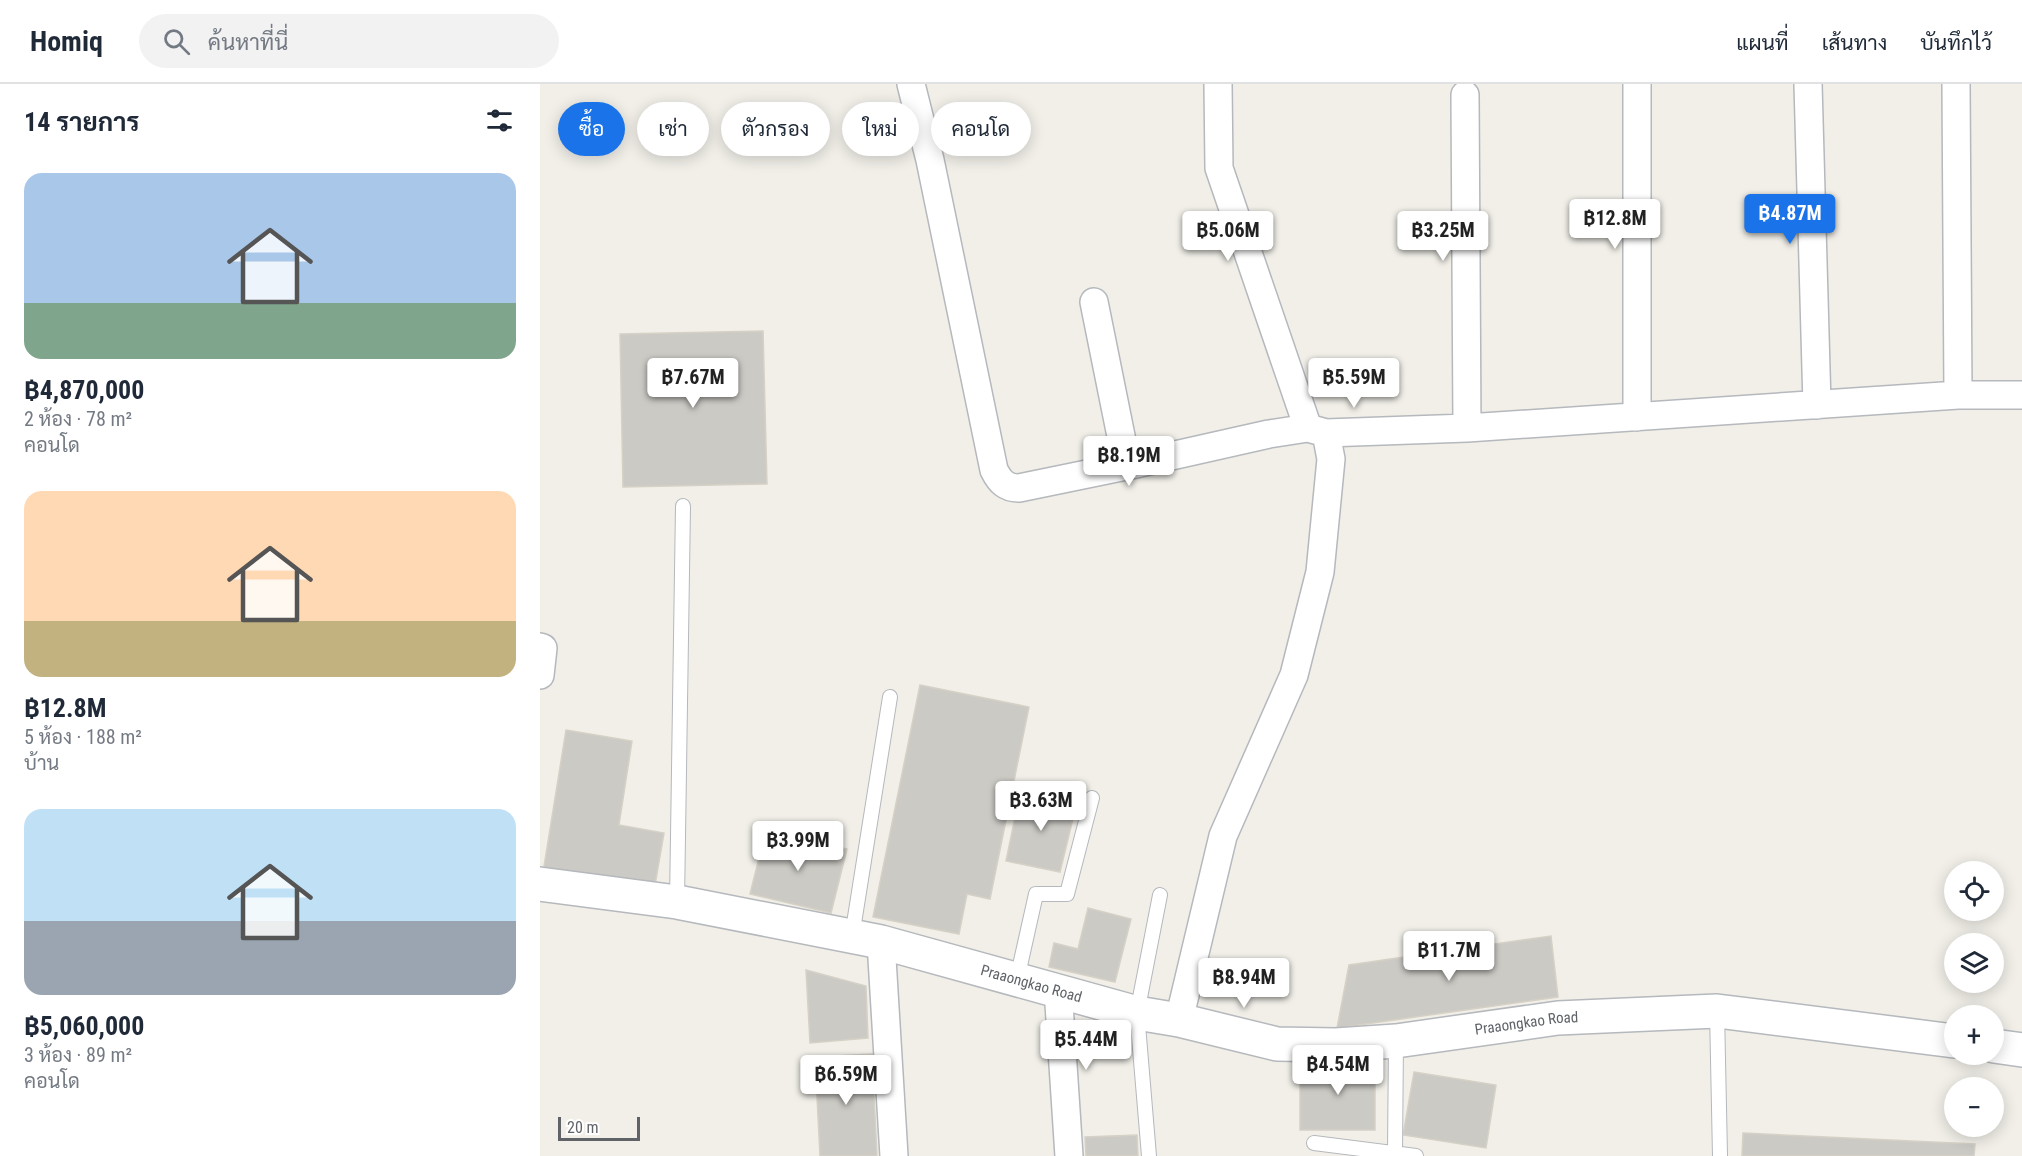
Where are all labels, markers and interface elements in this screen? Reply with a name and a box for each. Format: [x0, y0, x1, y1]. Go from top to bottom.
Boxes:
search box [139, 14, 559, 68]
text: Homiq [30, 25, 103, 58]
icon: search [160, 25, 193, 58]
text: ค้นหาที่นี่ [208, 30, 288, 55]
text: แผนที่ [1736, 31, 1789, 55]
text: เส้นทาง [1822, 31, 1887, 55]
text: บันทึกไว้ [1920, 31, 1992, 55]
chip: ซื้อ [558, 102, 625, 156]
chip: เช่า [637, 102, 709, 156]
chip: ตัวกรอง [721, 102, 830, 156]
chip: ใหม่ [842, 102, 919, 156]
chip: คอนโด [931, 102, 1031, 156]
icon: filters [483, 104, 516, 137]
text: 14 รายการ [24, 107, 139, 137]
pin: ฿4.87M [1741, 194, 1839, 245]
pin: ฿12.8M [1566, 199, 1664, 250]
text: ฿4.87M [1758, 201, 1822, 225]
text: ฿12.8M [1583, 206, 1647, 230]
pin: ฿5.06M [1179, 211, 1277, 262]
pin: ฿3.25M [1394, 211, 1492, 262]
icon: home [216, 212, 324, 320]
text: ฿5.06M [1196, 218, 1260, 242]
text: ฿3.25M [1411, 218, 1475, 242]
pin: ฿7.67M [644, 358, 742, 409]
pin: ฿5.59M [1305, 358, 1403, 409]
text: ฿7.67M [661, 365, 725, 389]
text: ฿5.59M [1322, 365, 1386, 389]
text: ฿4,870,000 [24, 375, 144, 405]
text: 2 ห้อง · 78 m² [24, 407, 132, 431]
text: คอนโด [24, 433, 80, 457]
pin: ฿8.19M [1080, 436, 1178, 487]
text: ฿8.19M [1097, 443, 1161, 467]
icon: home [216, 530, 324, 638]
text: ฿12.8M [24, 693, 106, 723]
text: 5 ห้อง · 188 m² [24, 725, 142, 749]
text: บ้าน [24, 751, 59, 775]
pin: ฿3.63M [992, 781, 1090, 832]
text: ฿3.63M [1009, 788, 1073, 812]
pin: ฿3.99M [749, 821, 847, 872]
text: ฿3.99M [766, 828, 830, 852]
icon: home [216, 848, 324, 956]
map controls [1944, 861, 2004, 1137]
button: locate [1944, 861, 2004, 921]
pin: ฿11.7M [1400, 931, 1498, 982]
button: layers [1944, 933, 2004, 993]
text: ฿11.7M [1417, 938, 1481, 962]
pin: ฿8.94M [1195, 958, 1293, 1009]
street label: Praaongkao Road [979, 961, 1084, 1006]
text: ฿8.94M [1212, 965, 1276, 989]
button: + [1944, 1005, 2004, 1065]
street label: Praaongkao Road [1473, 1008, 1579, 1039]
text: ฿5,060,000 [24, 1011, 144, 1041]
pin: ฿5.44M [1037, 1020, 1135, 1071]
text: ฿5.44M [1054, 1027, 1118, 1051]
text: 3 ห้อง · 89 m² [24, 1043, 132, 1067]
pin: ฿4.54M [1289, 1045, 1387, 1096]
text: ฿4.54M [1306, 1052, 1370, 1076]
pin: ฿6.59M [797, 1055, 895, 1106]
text: ฿6.59M [814, 1062, 878, 1086]
text: คอนโด [24, 1069, 80, 1093]
button: − [1944, 1077, 2004, 1137]
scale bar [558, 1114, 640, 1142]
text: 20 m [567, 1118, 599, 1137]

